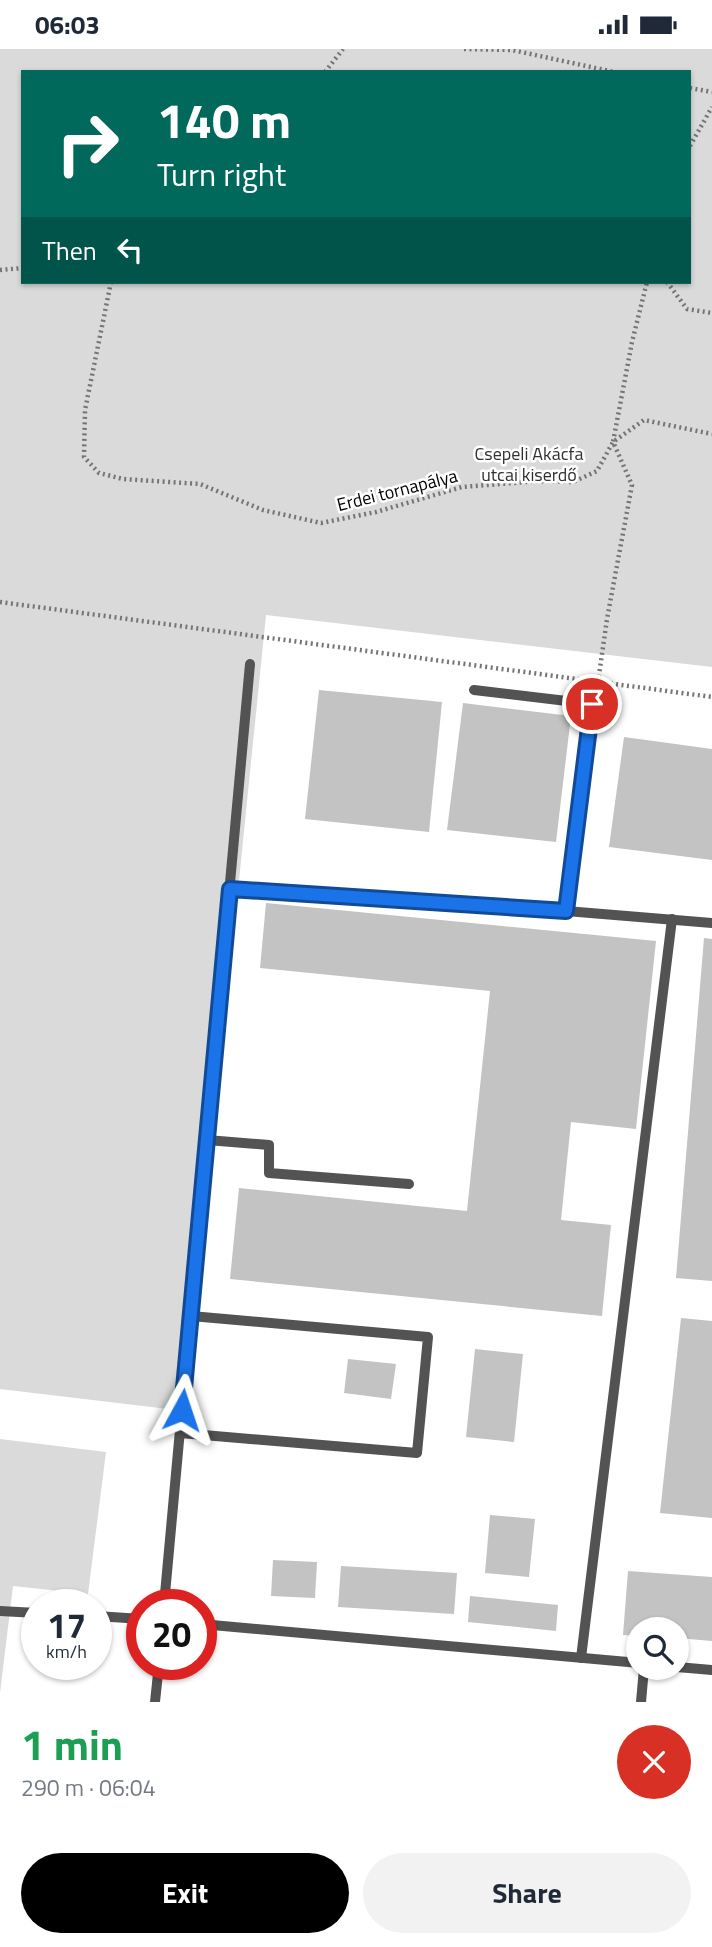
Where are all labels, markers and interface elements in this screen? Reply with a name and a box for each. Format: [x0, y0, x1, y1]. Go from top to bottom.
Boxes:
text: 06:03 [35, 5, 100, 44]
text: 140 m [157, 82, 291, 157]
icon: right [42, 98, 133, 189]
text: Turn right [157, 150, 286, 198]
text: Then [42, 231, 97, 270]
icon: left [111, 231, 149, 269]
park label: Csepeli Akácfa utcai kiserdő [474, 440, 584, 488]
street label: Erdei tornapálya [334, 462, 460, 518]
pin [562, 674, 622, 734]
icon: arrive [573, 685, 611, 723]
position arrow [145, 1373, 219, 1447]
speed limit sign: 20 [126, 1589, 217, 1680]
text: 17 [47, 1598, 86, 1652]
map controls [626, 1617, 689, 1680]
button: search [626, 1617, 689, 1680]
text: km/h [46, 1638, 87, 1665]
text: 1 min [21, 1712, 123, 1776]
button: close [617, 1725, 691, 1799]
text: 290 m · 06:04 [21, 1770, 156, 1805]
button: Exit [21, 1853, 349, 1933]
button: Share [363, 1853, 691, 1933]

